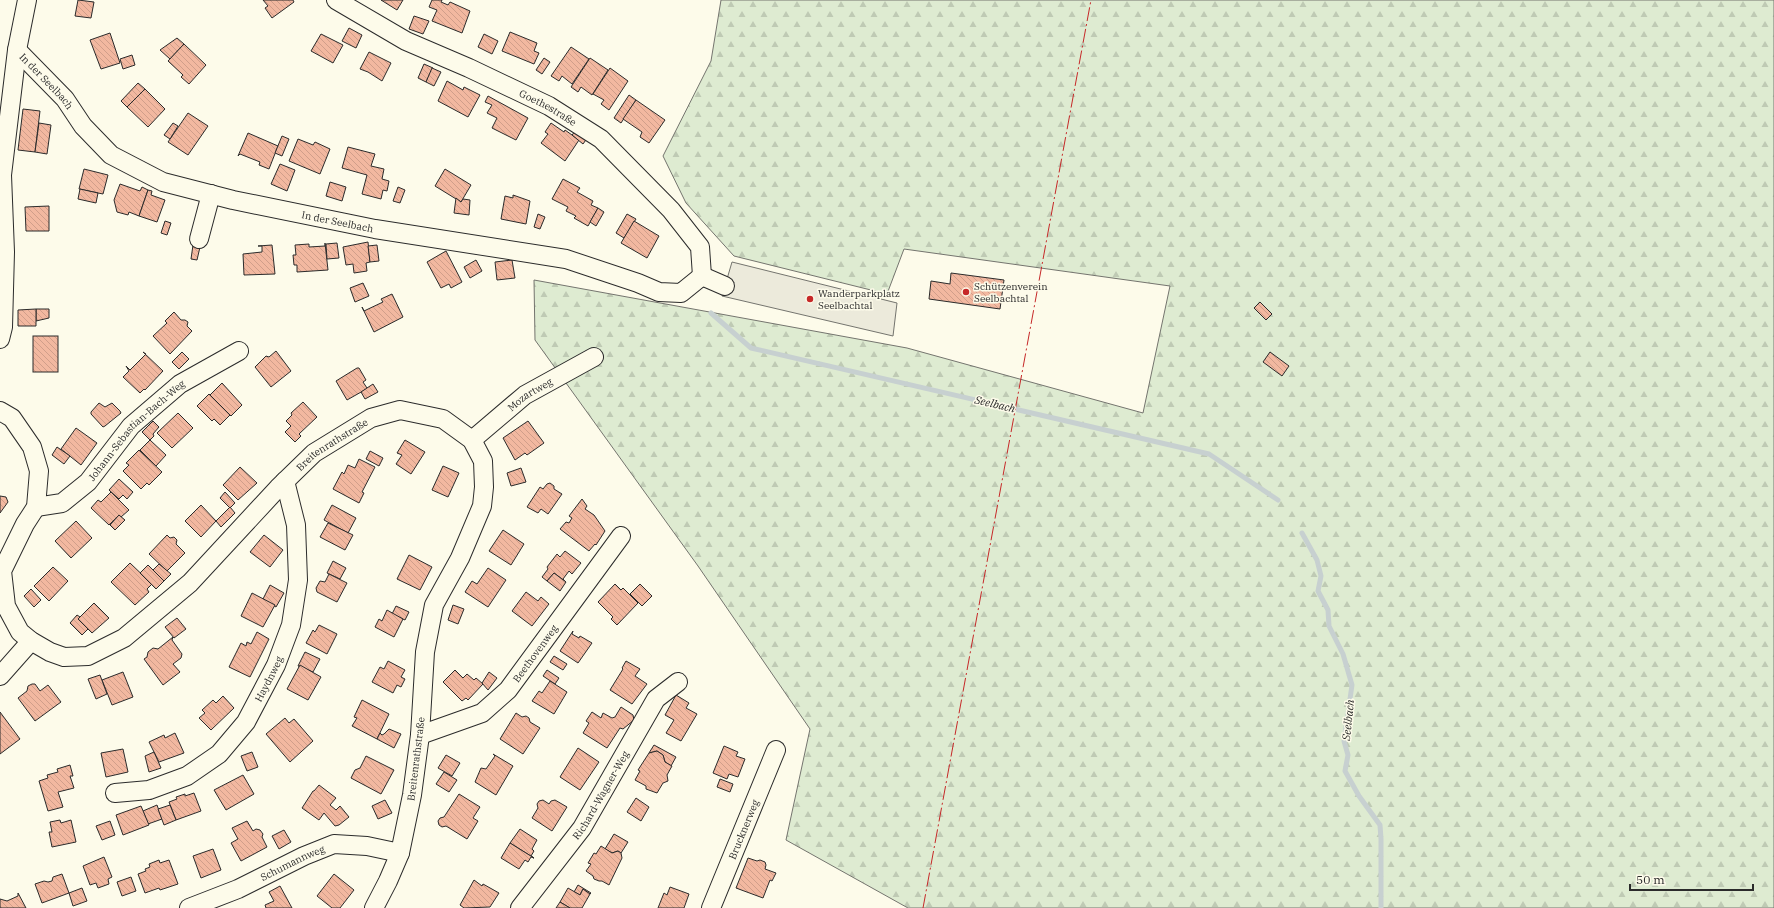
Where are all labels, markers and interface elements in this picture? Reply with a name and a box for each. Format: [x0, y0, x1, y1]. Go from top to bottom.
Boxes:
street label: In der Seelbach [17, 50, 76, 112]
street label: Goethestraße [517, 86, 579, 128]
street label: In der Seelbach [301, 208, 375, 235]
place label: Schützenverein Seelbachtal [974, 280, 1048, 305]
place label: Wanderparkplatz Seelbachtal [818, 287, 900, 312]
marker: Schützenverein Seelbachtal [961, 287, 971, 297]
marker: Wanderparkplatz Seelbachtal [805, 294, 815, 304]
street label: Mozartweg [505, 374, 555, 414]
street label: Johann-Sebastian-Bach-Weg [85, 376, 187, 483]
water label: Seelbach [972, 392, 1017, 415]
street label: Breitenrathstraße [293, 415, 370, 474]
street label: Beethovenweg [509, 622, 561, 685]
street label: Haydnweg [251, 654, 285, 704]
water label: Seelbach [1339, 699, 1357, 742]
street label: Breitenrathstraße [404, 716, 428, 802]
street label: Richard-Wagner-Weg [569, 748, 632, 842]
street label: Brucknerweg [725, 797, 762, 861]
street label: Schumannweg [258, 842, 327, 883]
scale bar [1630, 866, 1753, 892]
text: 50 m [1636, 872, 1665, 887]

